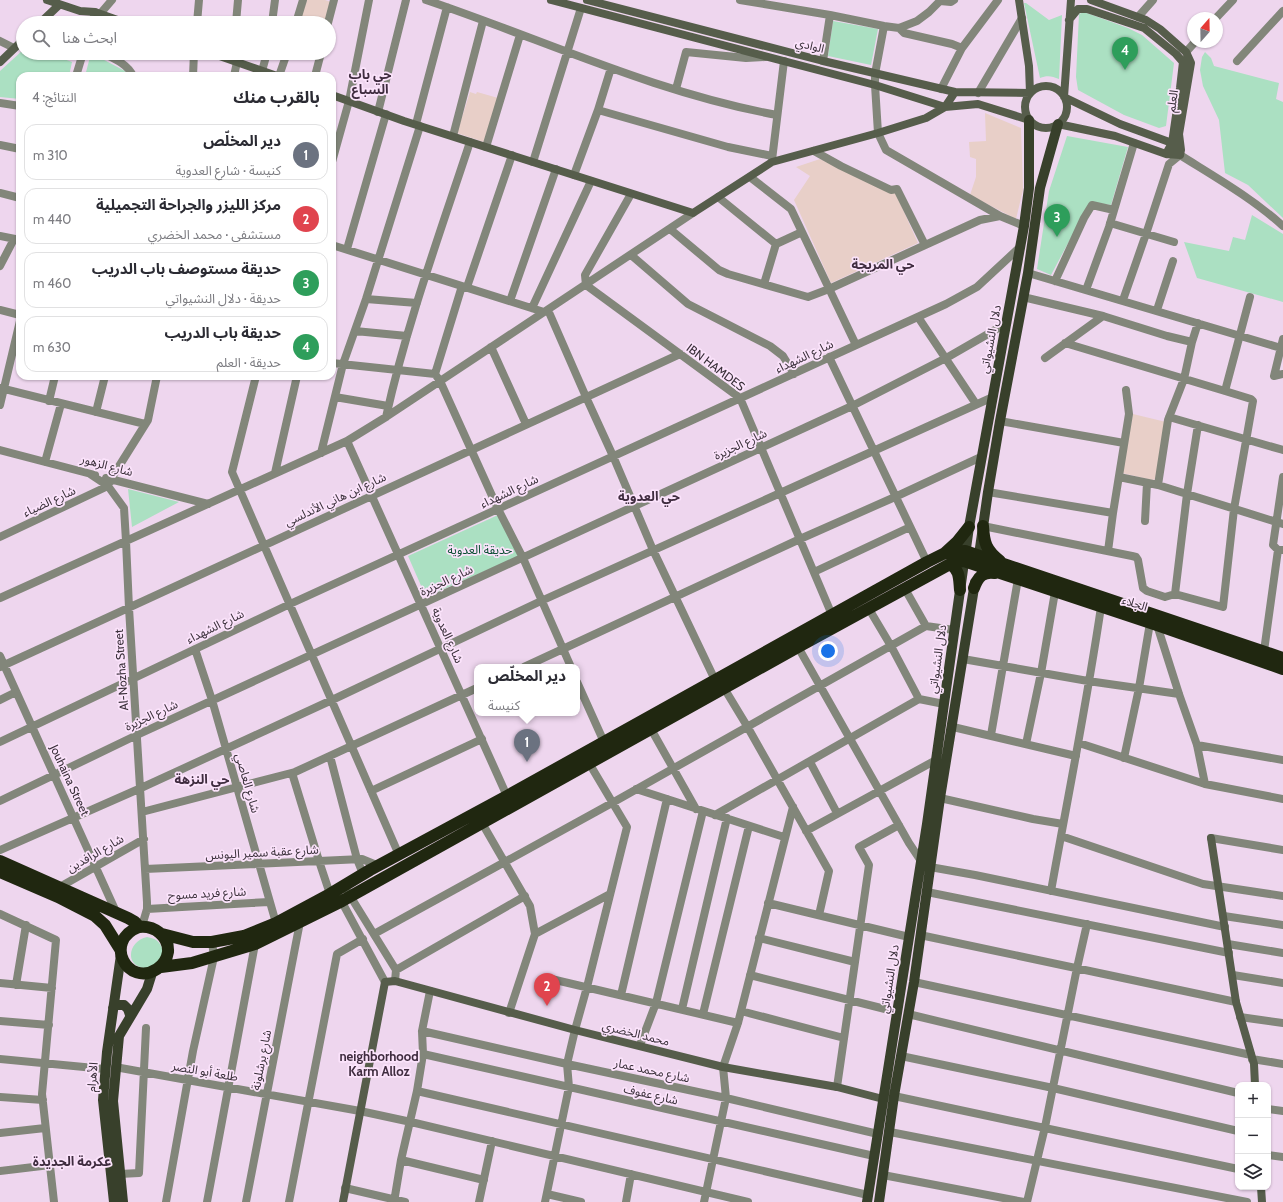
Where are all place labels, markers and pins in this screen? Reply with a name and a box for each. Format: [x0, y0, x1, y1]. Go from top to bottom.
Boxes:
pin: 4 [1112, 37, 1138, 70]
pin: 3 [1044, 204, 1070, 237]
pin: 1 [514, 729, 540, 762]
pin: 2 [534, 973, 560, 1006]

